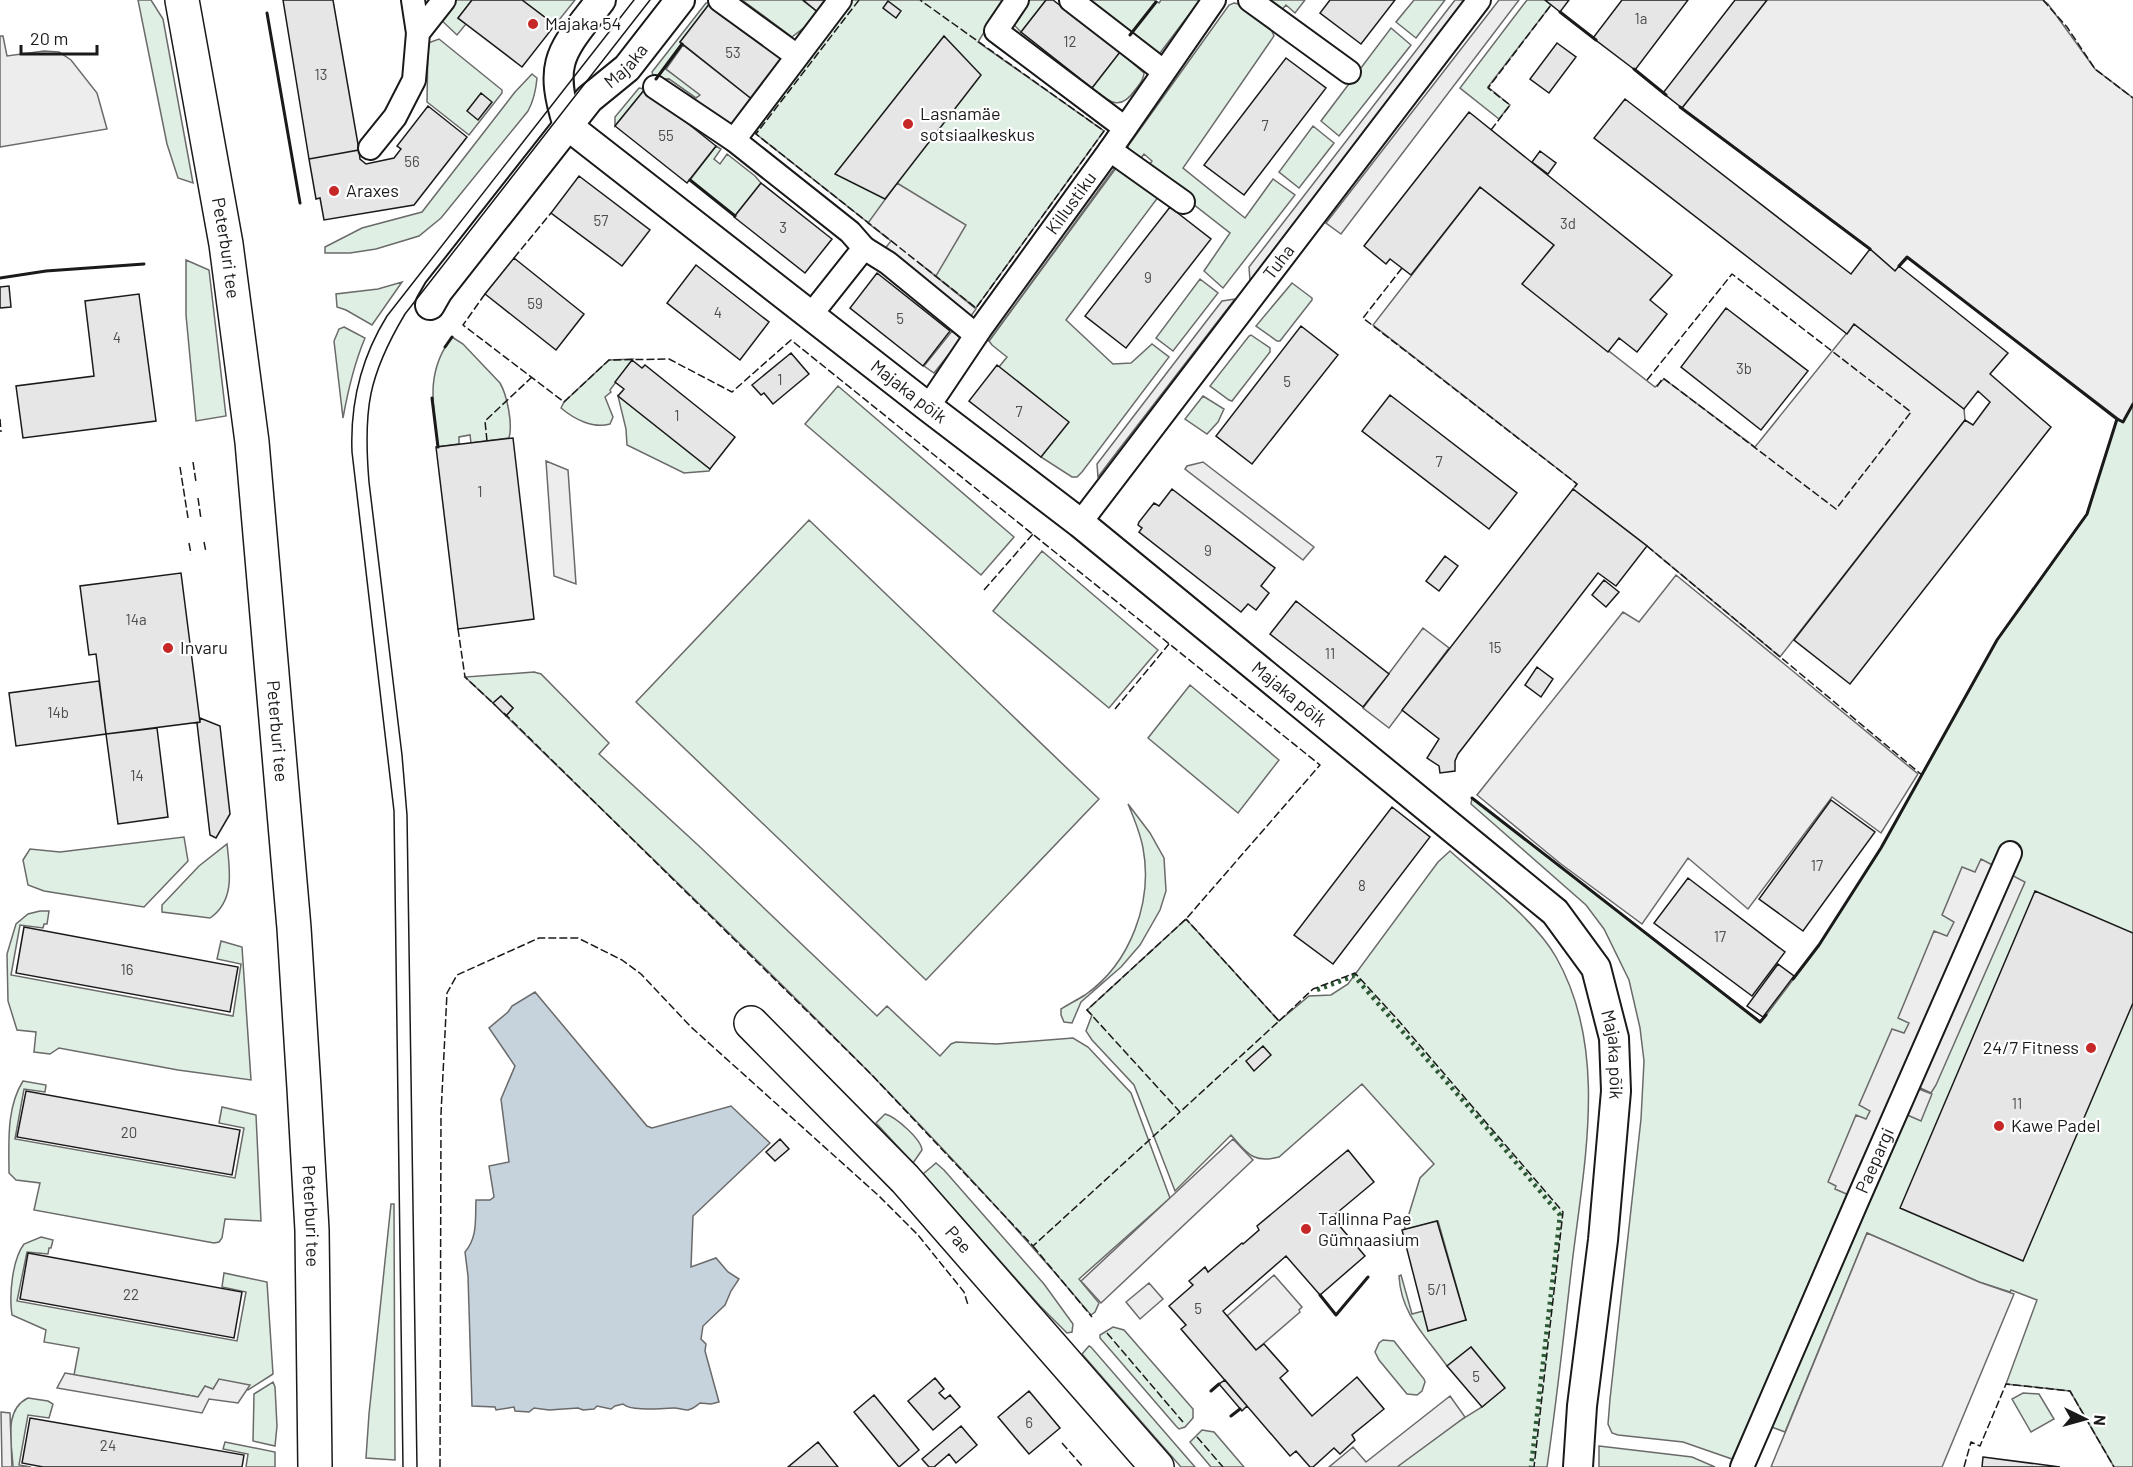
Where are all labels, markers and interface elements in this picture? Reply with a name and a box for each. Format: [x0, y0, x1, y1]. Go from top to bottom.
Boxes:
house number: 1a [1635, 9, 1647, 27]
place label: Majaka 54 [545, 12, 622, 34]
marker: Majaka 54 [526, 17, 540, 31]
scale bar [21, 18, 98, 56]
text: 20 m [30, 27, 68, 49]
house number: 12 [1063, 32, 1077, 50]
street label: Majaka [599, 39, 652, 92]
house number: 53 [725, 43, 741, 61]
house number: 13 [315, 65, 327, 83]
place label: Lasnamäe sotsiaalkeskus [920, 102, 1035, 145]
house number: 7 [1261, 116, 1269, 134]
marker: Lasnamäe sotsiaalkeskus [901, 117, 915, 131]
house number: 55 [658, 126, 674, 144]
house number: 56 [404, 152, 420, 170]
street label: Killustiku [1040, 167, 1101, 238]
place label: Araxes [346, 179, 399, 201]
marker: Araxes [327, 184, 341, 198]
street label: Peterburi tee [208, 196, 245, 300]
house number: 57 [594, 211, 608, 229]
house number: 3d [1560, 214, 1576, 232]
house number: 3 [779, 218, 787, 236]
street label: Tuha [1258, 240, 1298, 283]
house number: 9 [1144, 268, 1152, 286]
house number: 59 [527, 294, 543, 312]
house number: 4 [714, 303, 722, 321]
house number: 5 [896, 309, 904, 327]
house number: 4 [113, 328, 121, 346]
street label: Majaka põik [867, 355, 952, 427]
house number: 3b [1736, 359, 1752, 377]
house number: 1 [777, 370, 783, 388]
house number: 5 [1283, 372, 1291, 390]
house number: 7 [1015, 402, 1023, 420]
house number: 1 [674, 406, 680, 424]
house number: 7 [1435, 452, 1443, 470]
house number: 1 [477, 482, 483, 500]
house number: 9 [1204, 541, 1212, 559]
house number: 14a [125, 610, 147, 628]
place label: Invaru [180, 636, 228, 658]
house number: 15 [1489, 638, 1501, 656]
marker: Invaru [161, 641, 175, 655]
house number: 11 [1325, 644, 1335, 662]
street label: Majaka põik [1248, 656, 1332, 731]
street label: Peterburi tee [263, 679, 293, 783]
house number: 14b [47, 703, 69, 721]
house number: 14 [130, 766, 144, 784]
house number: 17 [1811, 856, 1823, 874]
house number: 8 [1358, 876, 1366, 894]
house number: 17 [1714, 927, 1726, 945]
house number: 16 [121, 960, 133, 978]
street label: Majaka põik [1597, 1007, 1628, 1101]
place label: 24/7 Fitness [1983, 1036, 2079, 1058]
marker: 24/7 Fitness [2084, 1041, 2098, 1055]
house number: 11 [2012, 1094, 2022, 1112]
place label: Kawe Padel [2011, 1114, 2100, 1136]
marker: Kawe Padel [1992, 1119, 2006, 1133]
house number: 20 [121, 1123, 137, 1141]
street label: Paepargi [1850, 1124, 1898, 1196]
street label: Peterburi tee [298, 1164, 324, 1267]
place label: Tallinna Pae Gümnaasium [1318, 1207, 1420, 1250]
street label: Pae [941, 1221, 977, 1257]
marker: Tallinna Pae Gümnaasium [1299, 1222, 1313, 1236]
house number: 5/1 [1428, 1280, 1446, 1298]
house number: 22 [123, 1285, 139, 1303]
house number: 5 [1194, 1299, 1202, 1317]
house number: 5 [1472, 1367, 1480, 1385]
north arrow [2055, 1389, 2115, 1449]
house number: 6 [1025, 1413, 1033, 1431]
text: N [2091, 1414, 2110, 1426]
house number: 24 [100, 1436, 116, 1454]

